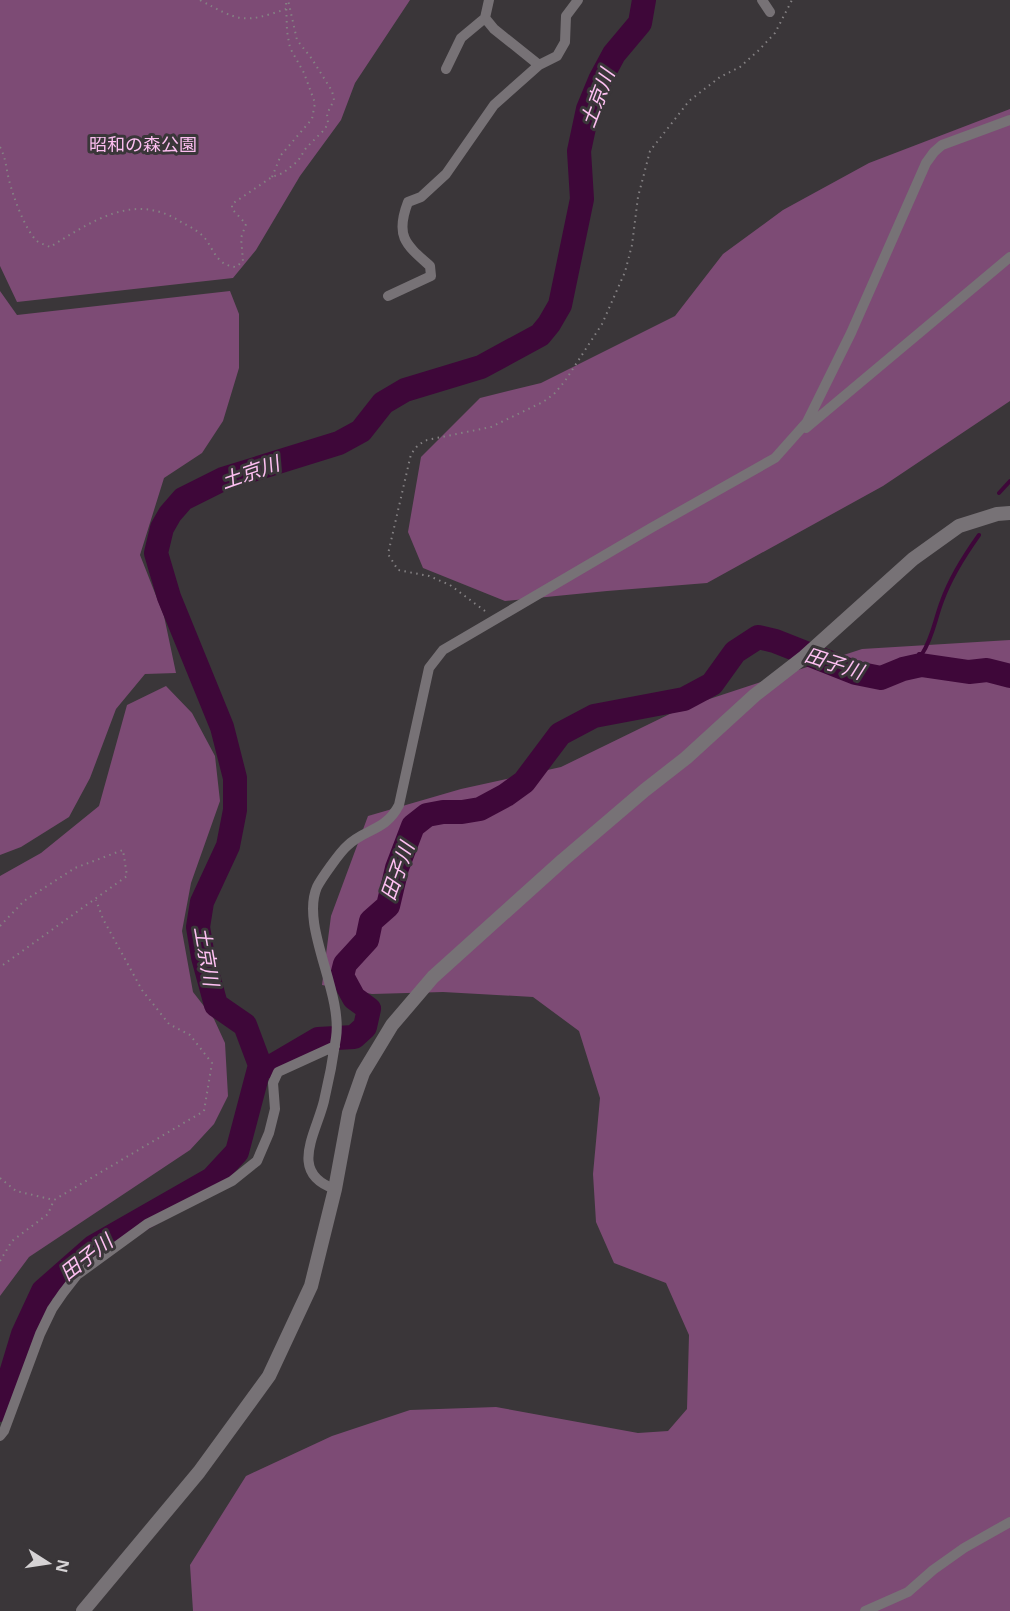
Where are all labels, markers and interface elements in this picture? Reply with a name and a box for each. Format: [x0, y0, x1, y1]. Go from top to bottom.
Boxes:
water label: 土京川 [574, 63, 621, 131]
park label: 昭和の森公園 [89, 132, 197, 156]
water label: 土京川 [217, 449, 285, 495]
water label: 田子川 [801, 641, 869, 686]
water label: 田子川 [374, 836, 421, 904]
water label: 土京川 [188, 924, 226, 990]
water label: 田子川 [54, 1227, 120, 1286]
north arrow [18, 1533, 78, 1593]
text: N [51, 1557, 75, 1575]

